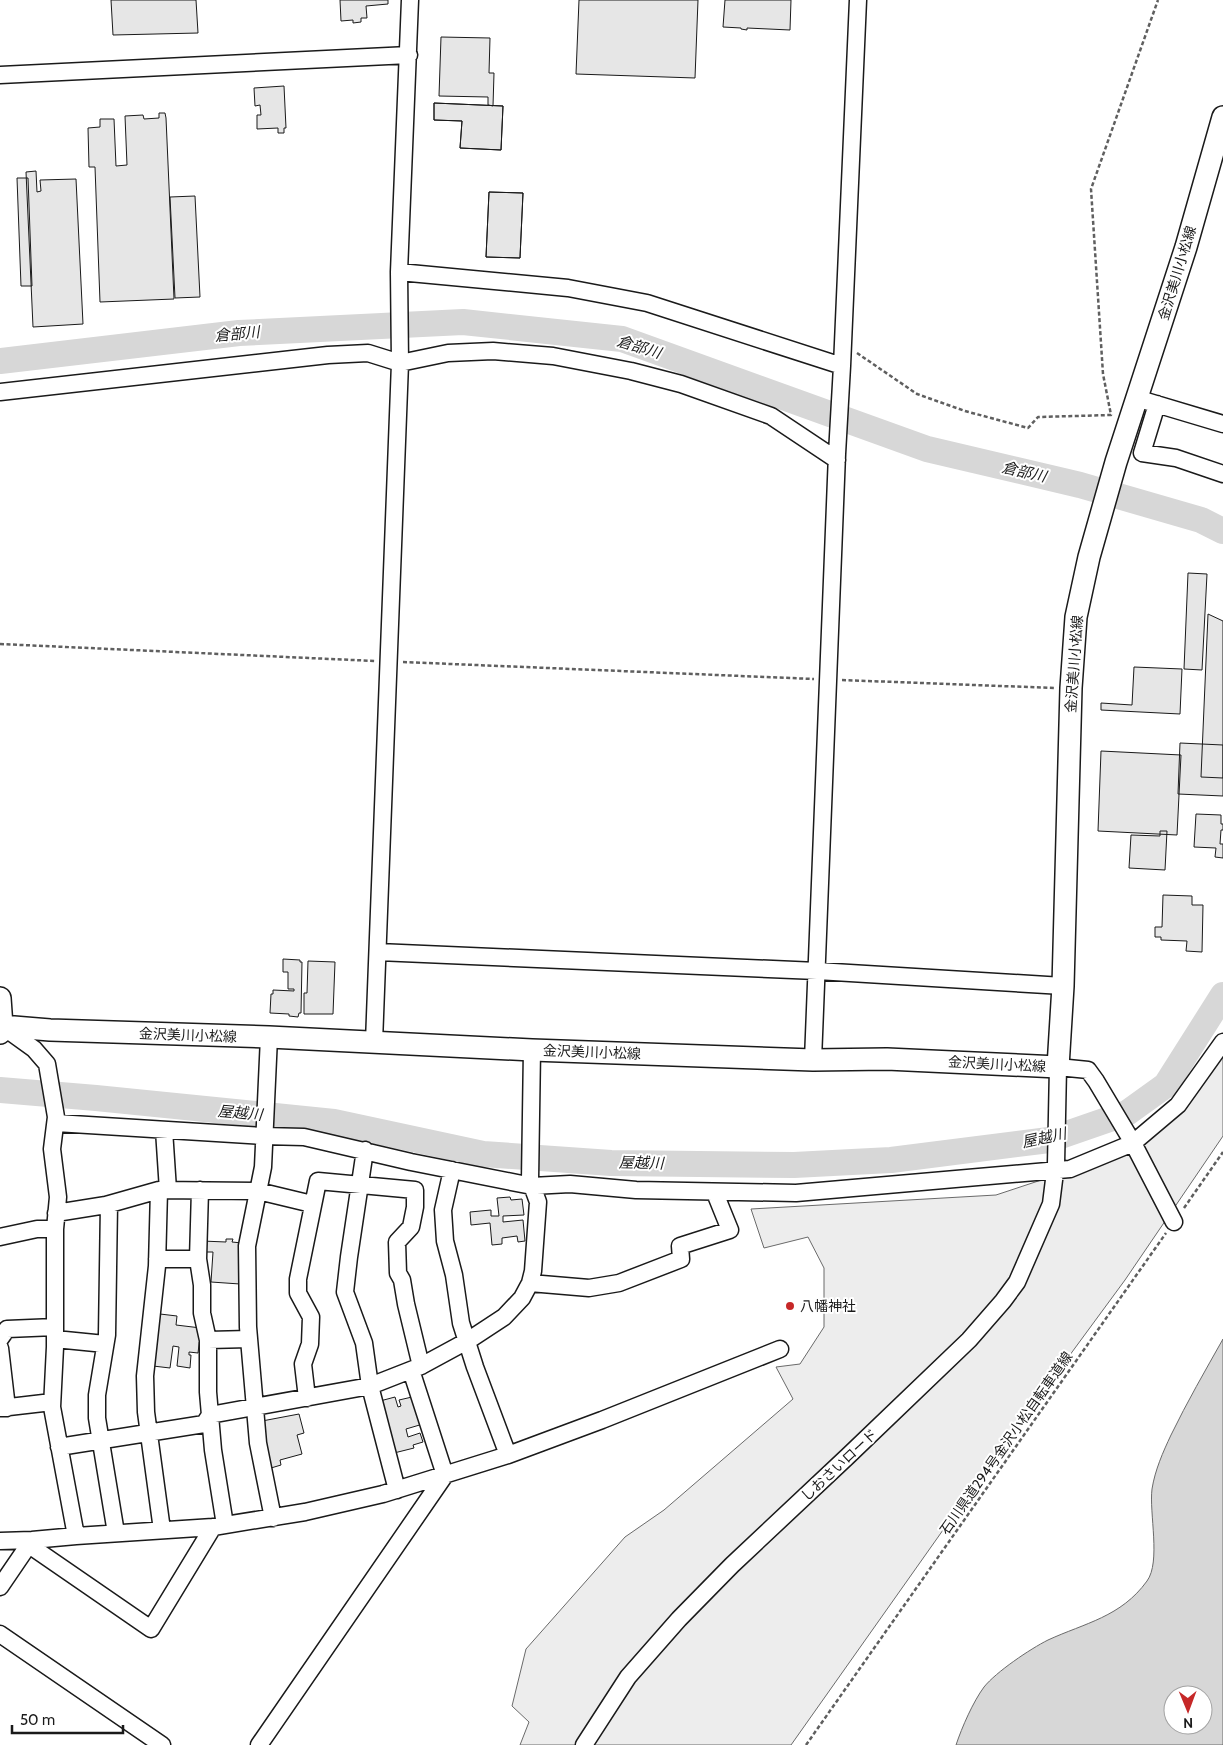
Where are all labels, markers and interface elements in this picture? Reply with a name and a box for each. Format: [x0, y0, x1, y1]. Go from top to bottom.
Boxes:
street label: 金沢美川小松線 [1154, 224, 1200, 322]
water label: 倉部川 [214, 323, 262, 345]
water label: 倉部川 [615, 332, 665, 363]
water label: 倉部川 [1000, 458, 1050, 486]
street label: 金沢美川小松線 [1062, 614, 1086, 714]
street label: 金沢美川小松線 [139, 1024, 237, 1046]
street label: 金沢美川小松線 [543, 1041, 641, 1063]
street label: 金沢美川小松線 [948, 1052, 1046, 1076]
water label: 屋越川 [217, 1102, 265, 1124]
water label: 屋越川 [1020, 1124, 1070, 1151]
water label: 屋越川 [618, 1154, 666, 1172]
place label: 八幡神社 [800, 1297, 856, 1315]
marker: 八幡神社 [784, 1300, 796, 1312]
street label: 石川県道294号金沢小松自転車道線 [936, 1348, 1076, 1538]
street label: しおさいロード [797, 1425, 881, 1505]
north arrow [1163, 1685, 1213, 1735]
scale bar [12, 1702, 124, 1734]
text: 50 m [20, 1711, 55, 1729]
text: N [1183, 1714, 1193, 1732]

